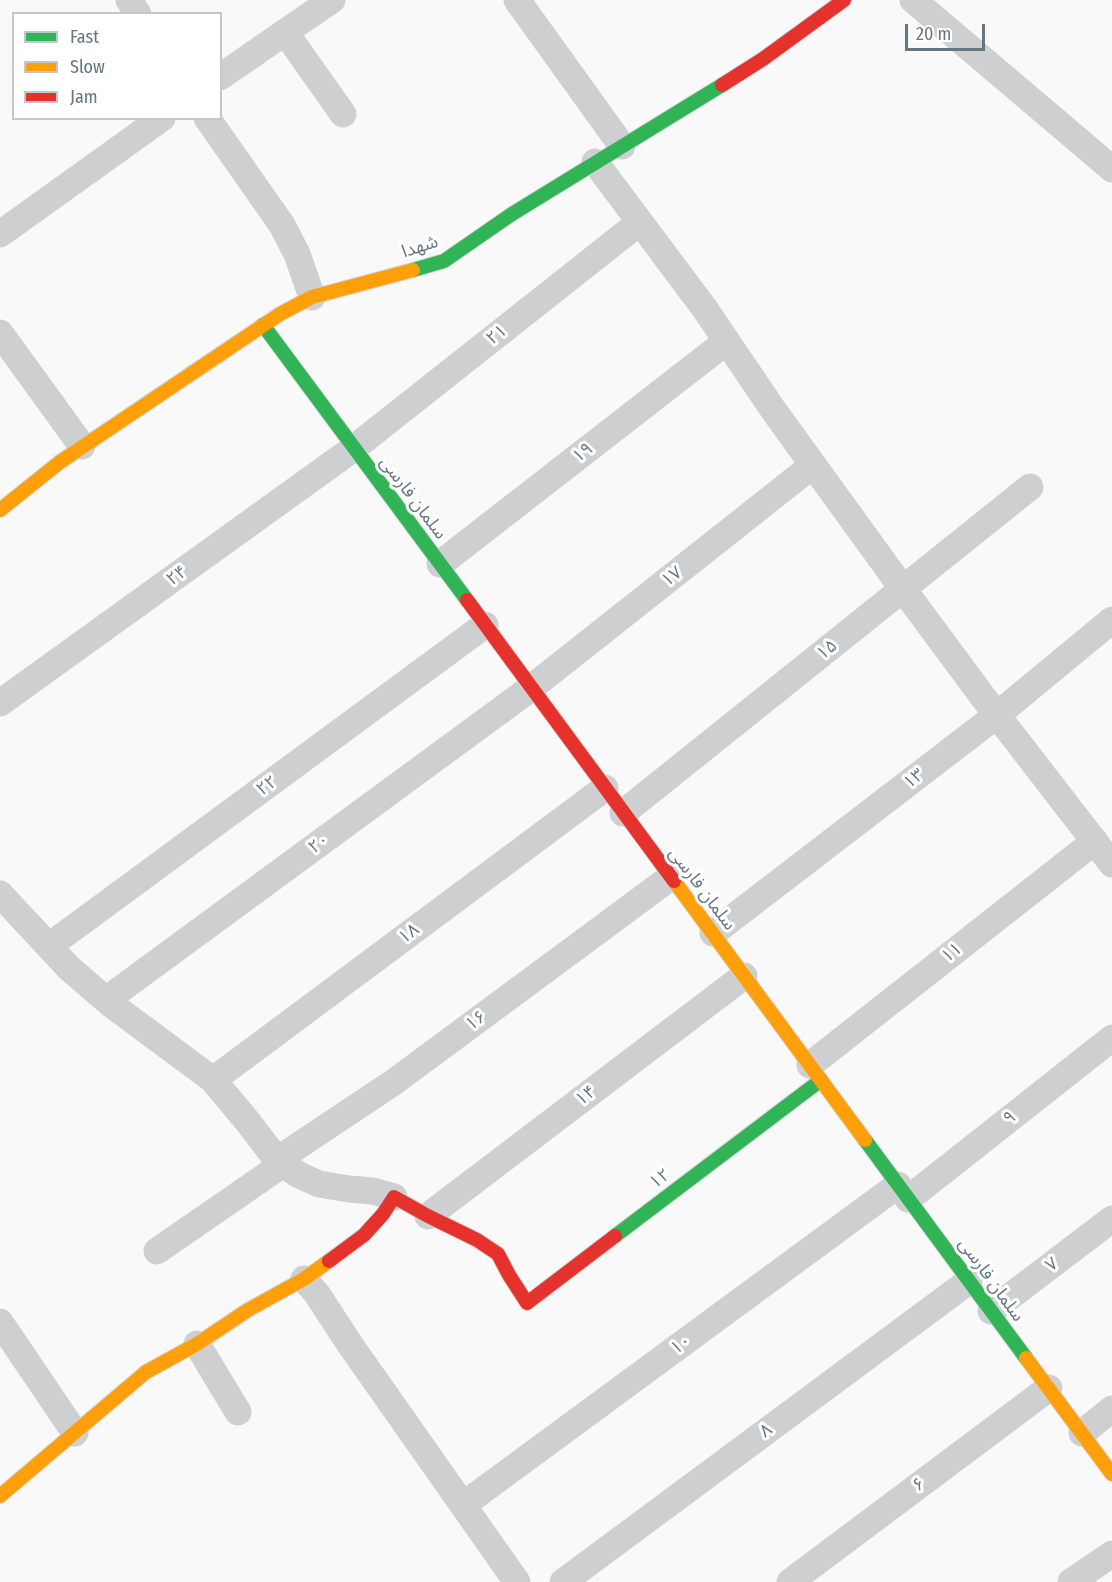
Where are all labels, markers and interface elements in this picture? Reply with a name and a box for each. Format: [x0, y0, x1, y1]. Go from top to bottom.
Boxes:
legend [12, 12, 222, 120]
scale bar [908, 12, 988, 50]
text: 20 m [916, 23, 951, 45]
text: Fast [70, 26, 99, 48]
text: Slow [70, 56, 105, 78]
text: Jam [70, 86, 98, 108]
street label: شهدا [399, 231, 441, 263]
street label: ۲۱ [482, 320, 512, 350]
street label: ۱۹ [568, 438, 598, 468]
street label: سلمان فارسی [375, 452, 451, 544]
street label: ۲۴ [162, 561, 192, 591]
street label: ۱۷ [657, 562, 687, 592]
street label: ۱۵ [812, 635, 842, 665]
street label: ۱۳ [899, 764, 929, 794]
street label: ۲۲ [252, 771, 282, 801]
street label: ۲۰ [304, 829, 334, 859]
street label: سلمان فارسی [664, 843, 740, 935]
street label: ۱۸ [394, 919, 424, 949]
street label: ۱۱ [937, 938, 967, 968]
street label: ۱۶ [461, 1006, 491, 1036]
street label: ۱۴ [571, 1081, 601, 1111]
street label: ۹ [999, 1106, 1021, 1130]
street label: ۱۲ [645, 1164, 675, 1194]
street label: سلمان فارسی [953, 1234, 1029, 1326]
street label: ۷ [1041, 1253, 1063, 1277]
street label: ۱۰ [666, 1330, 696, 1360]
street label: ۸ [755, 1419, 777, 1443]
street label: ۶ [908, 1473, 930, 1497]

